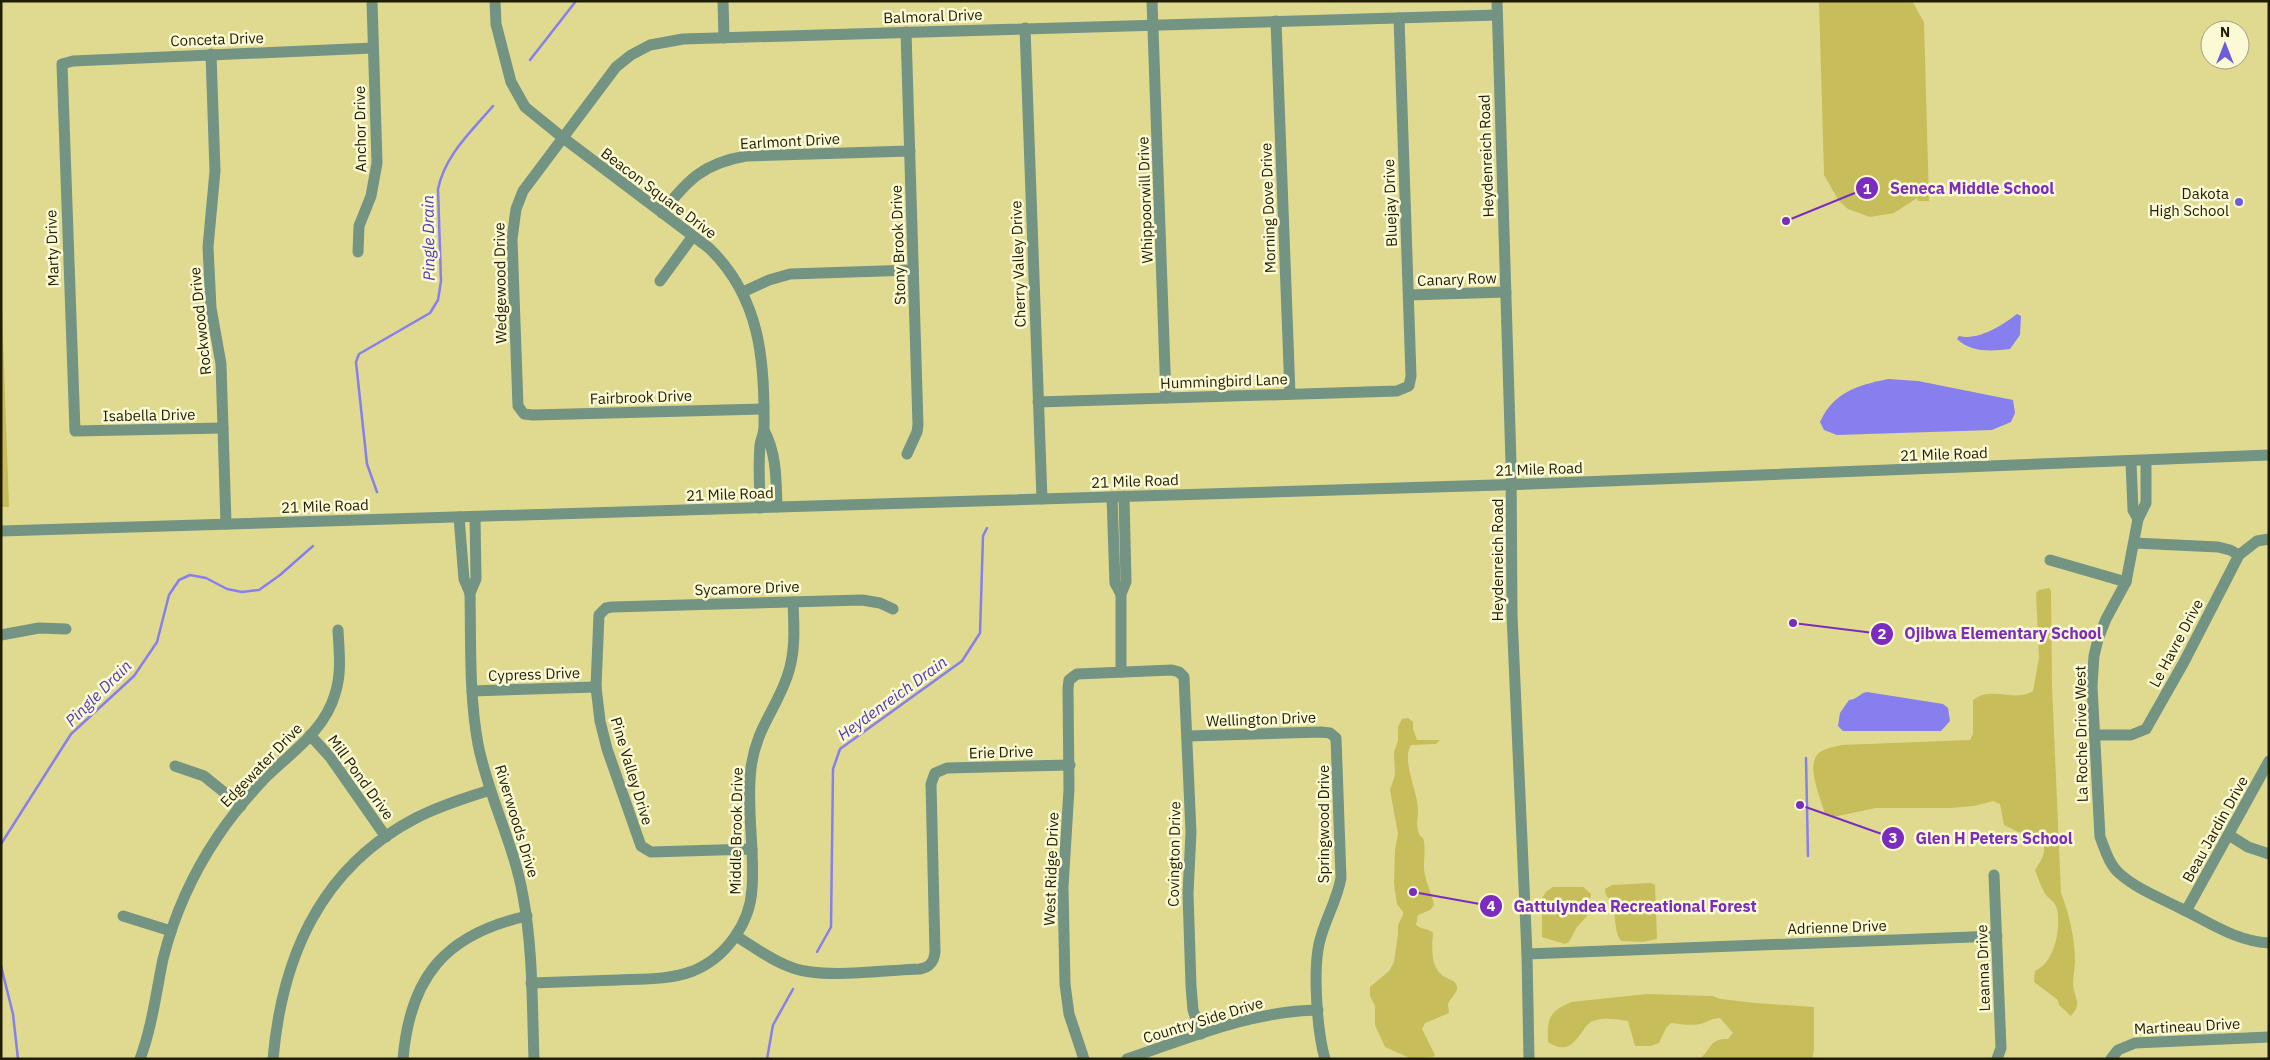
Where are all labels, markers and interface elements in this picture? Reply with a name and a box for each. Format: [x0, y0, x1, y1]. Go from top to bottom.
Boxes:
street label: Balmoral Drive [883, 5, 983, 27]
north arrow [2200, 20, 2250, 70]
text: N [2220, 23, 2230, 41]
street label: Conceta Drive [170, 28, 264, 50]
street label: Anchor Drive [350, 86, 370, 172]
street label: Heydenreich Road [1474, 94, 1498, 218]
street label: Earlmont Drive [740, 129, 840, 153]
street label: Whippoorwill Drive [1133, 136, 1157, 264]
street label: Morning Dove Drive [1256, 142, 1280, 274]
street label: Beacon Square Drive [597, 143, 721, 243]
street label: Bluejay Drive [1379, 159, 1401, 247]
callout: Seneca Middle School [1855, 173, 2064, 204]
text: Seneca Middle School [1890, 178, 2054, 198]
text: 1 [1862, 179, 1872, 198]
place label: Dakota High School [2149, 184, 2229, 220]
street label: Stony Brook Drive [886, 185, 910, 305]
water label: Pingle Drain [417, 195, 439, 281]
marker: Dakota High School [2233, 196, 2245, 208]
street label: Cherry Valley Drive [1006, 200, 1030, 328]
street label: Marty Drive [41, 209, 63, 287]
street label: Wedgewood Drive [489, 222, 511, 344]
street label: Rockwood Drive [185, 266, 215, 376]
street label: Canary Row [1417, 268, 1498, 290]
street label: Hummingbird Lane [1160, 369, 1288, 393]
street label: Fairbrook Drive [590, 386, 692, 408]
street label: Isabella Drive [102, 405, 196, 425]
street label: 21 Mile Road [1900, 443, 1988, 465]
street label: 21 Mile Road [1495, 458, 1583, 480]
street label: 21 Mile Road [1091, 470, 1179, 492]
street label: 21 Mile Road [686, 483, 774, 505]
street label: 21 Mile Road [281, 495, 369, 517]
street label: Heydenreich Road [1488, 498, 1507, 622]
street label: Sycamore Drive [694, 577, 800, 599]
street label: Le Havre Drive [2145, 596, 2207, 690]
callout: Ojibwa Elementary School [1869, 618, 2112, 649]
text: Ojibwa Elementary School [1904, 623, 2102, 643]
text: 2 [1877, 624, 1887, 643]
water label: Heydenreich Drain [833, 652, 951, 744]
water label: Pingle Drain [61, 656, 135, 730]
street label: Cypress Drive [488, 663, 580, 685]
street label: La Roche Drive West [2070, 665, 2092, 803]
street label: Wellington Drive [1206, 708, 1316, 730]
street label: Pine Valley Drive [607, 715, 657, 827]
street label: Edgewater Drive [216, 719, 306, 811]
street label: Mill Pond Drive [324, 731, 398, 823]
street label: Erie Drive [968, 741, 1034, 763]
street label: Riverwoods Drive [491, 762, 543, 880]
street label: Springwood Drive [1314, 765, 1333, 883]
street label: Middle Brook Drive [725, 767, 747, 895]
street label: Beau Jardin Drive [2178, 773, 2252, 885]
street label: Covington Drive [1164, 801, 1184, 907]
street label: West Ridge Drive [1040, 812, 1062, 926]
callout: Glen H Peters School [1880, 823, 2082, 854]
text: 3 [1888, 828, 1898, 847]
text: Glen H Peters School [1915, 828, 2073, 848]
callout: Gattulyndea Recreational Forest [1478, 891, 1766, 922]
text: 4 [1486, 896, 1496, 915]
text: Gattulyndea Recreational Forest [1513, 896, 1757, 916]
street label: Adrienne Drive [1787, 916, 1887, 938]
street label: Leanna Drive [1972, 924, 1994, 1012]
street label: Country Side Drive [1141, 993, 1265, 1047]
street label: Martineau Drive [2133, 1014, 2241, 1038]

